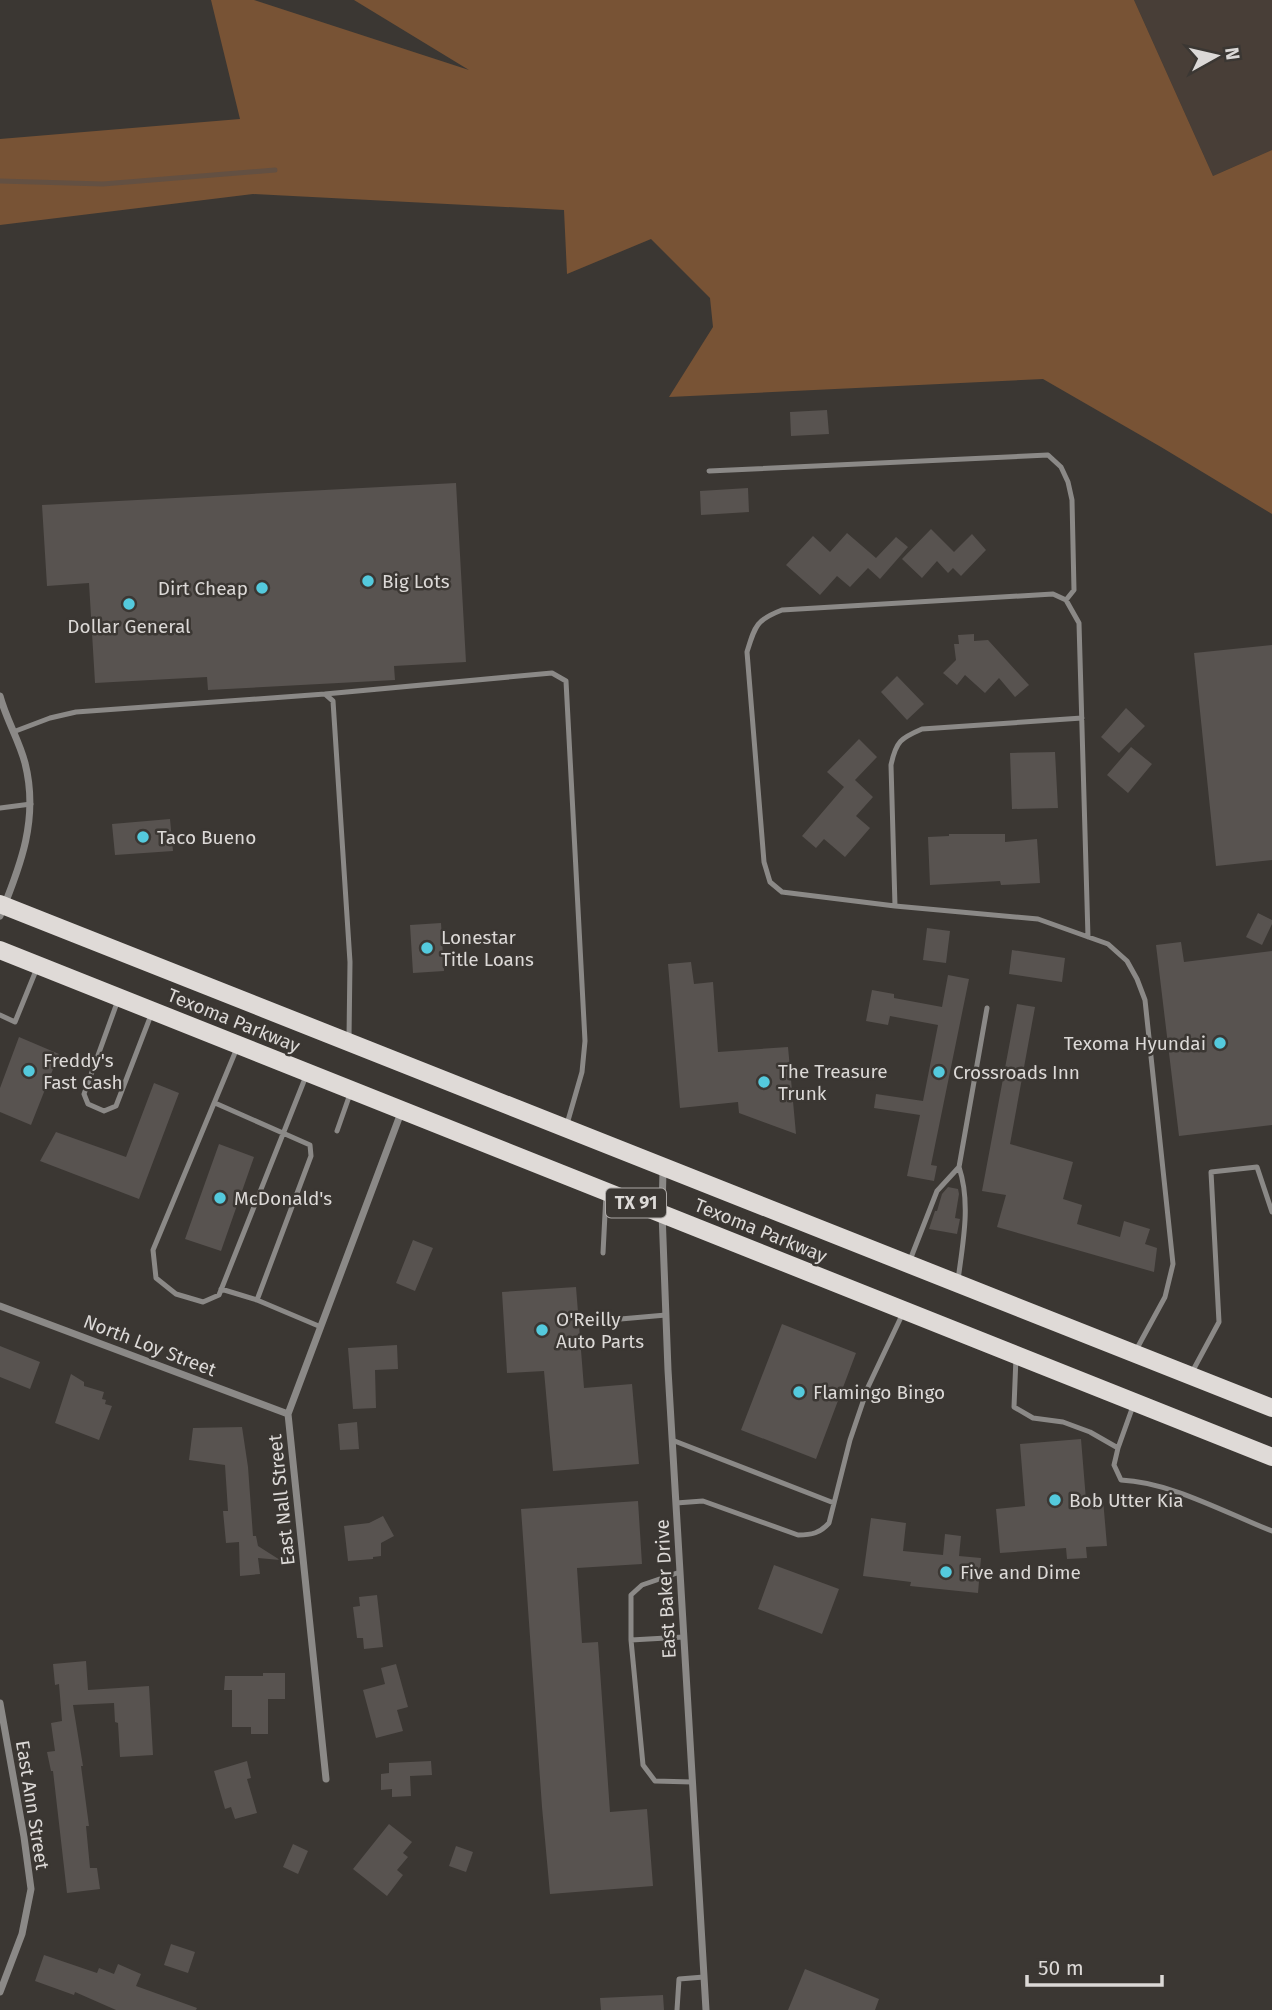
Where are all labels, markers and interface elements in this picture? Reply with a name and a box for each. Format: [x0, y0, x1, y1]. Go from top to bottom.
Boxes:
north arrow [1181, 21, 1251, 91]
text: N [1220, 46, 1245, 62]
place label: Big Lots [382, 570, 450, 593]
marker: Big Lots [360, 573, 376, 589]
place label: Dirt Cheap [158, 577, 248, 600]
marker: Dirt Cheap [254, 580, 270, 596]
marker: Dollar General [121, 596, 137, 612]
place label: Dollar General [67, 615, 191, 638]
place label: Taco Bueno [157, 826, 256, 849]
marker: Taco Bueno [135, 829, 151, 845]
place label: Lonestar Title Loans [441, 926, 534, 971]
marker: Lonestar Title Loans [419, 940, 435, 956]
street label: Texoma Parkway [164, 983, 304, 1058]
place label: Texoma Hyundai [1064, 1032, 1206, 1055]
marker: Texoma Hyundai [1212, 1035, 1228, 1051]
place label: Freddy's Fast Cash [43, 1049, 123, 1094]
place label: The Treasure Trunk [778, 1060, 888, 1105]
place label: Crossroads Inn [953, 1061, 1080, 1084]
marker: Freddy's Fast Cash [21, 1063, 37, 1079]
marker: Crossroads Inn [931, 1064, 947, 1080]
marker: The Treasure Trunk [756, 1074, 772, 1090]
place label: McDonald's [234, 1187, 332, 1210]
road number: TX 91 [606, 1188, 666, 1218]
marker: McDonald's [212, 1190, 228, 1206]
street label: Texoma Parkway [691, 1193, 831, 1268]
place label: O'Reilly Auto Parts [556, 1308, 644, 1353]
street label: North Loy Street [80, 1310, 220, 1381]
marker: O'Reilly Auto Parts [534, 1322, 550, 1338]
place label: Flamingo Bingo [813, 1381, 945, 1404]
marker: Flamingo Bingo [791, 1384, 807, 1400]
street label: East Nall Street [263, 1433, 300, 1567]
place label: Bob Utter Kia [1069, 1489, 1184, 1512]
marker: Bob Utter Kia [1047, 1492, 1063, 1508]
street label: East Baker Drive [650, 1519, 681, 1659]
place label: Five and Dime [960, 1561, 1081, 1584]
marker: Five and Dime [938, 1564, 954, 1580]
street label: East Ann Street [11, 1739, 54, 1872]
scale bar [1027, 1944, 1162, 1988]
text: 50 m [1038, 1955, 1084, 1981]

